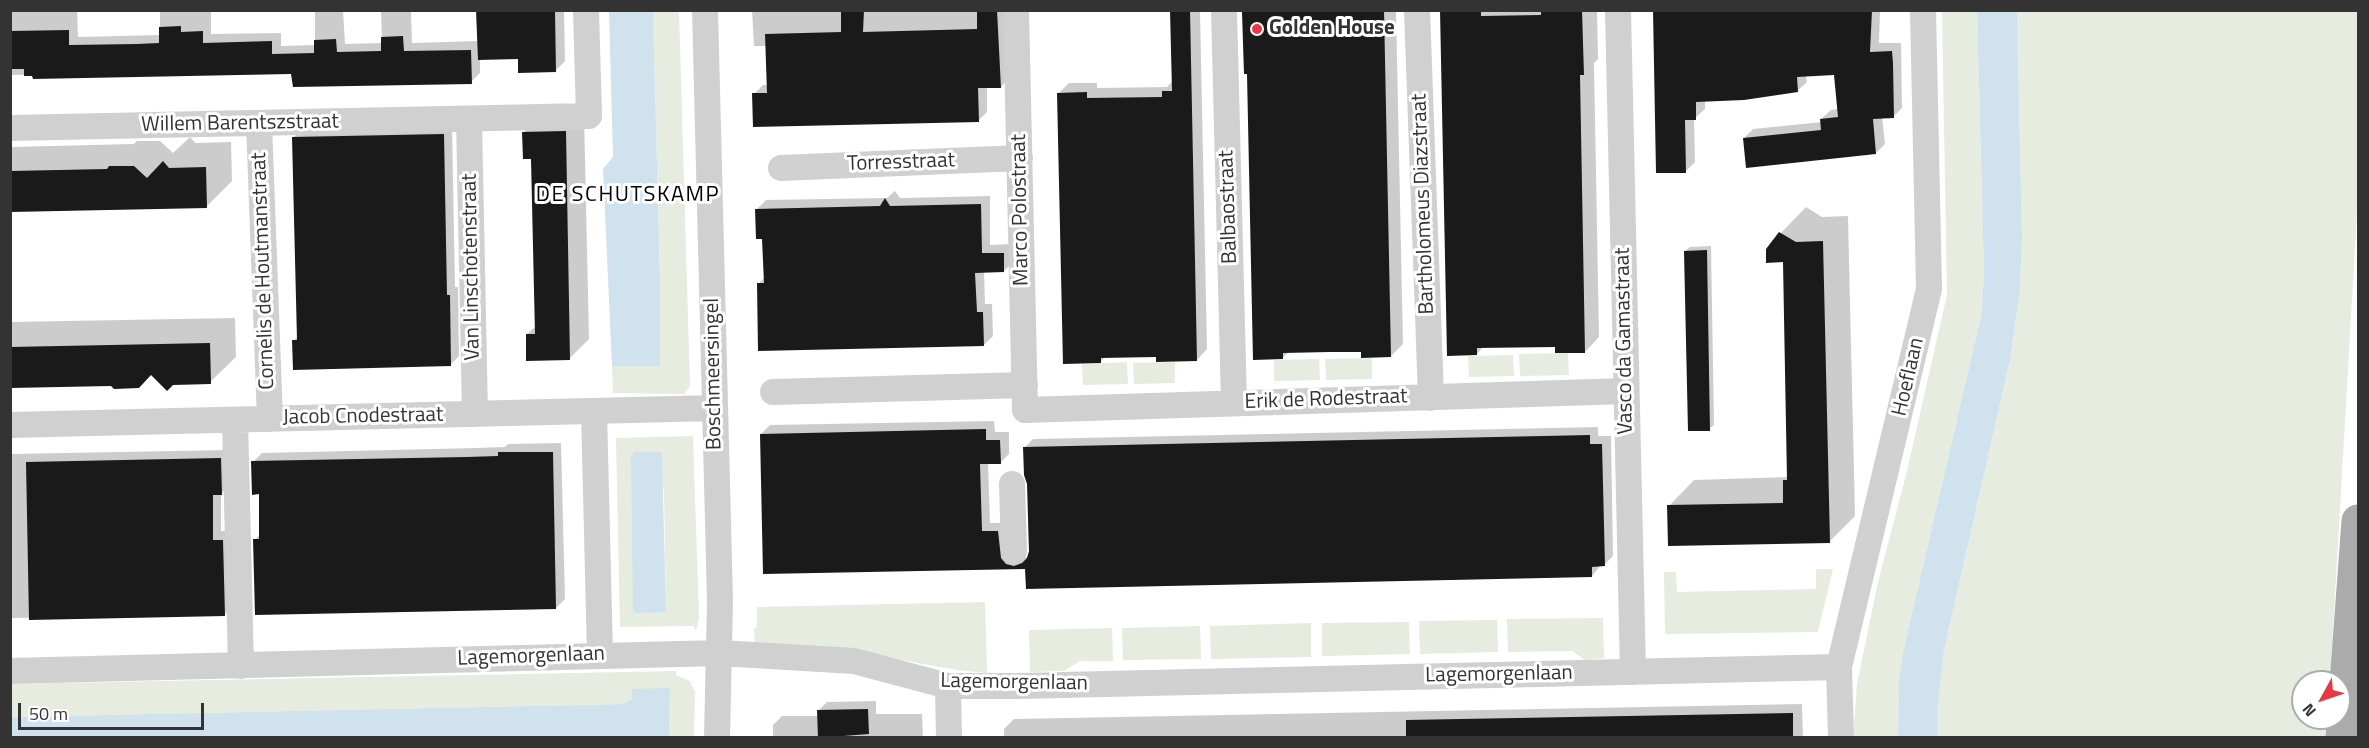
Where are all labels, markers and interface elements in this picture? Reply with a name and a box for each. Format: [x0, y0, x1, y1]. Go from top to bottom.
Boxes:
place label: Golden House [1269, 16, 1395, 42]
marker: Golden House [1250, 22, 1264, 36]
street label: Bartholomeus Diazstraat [1408, 93, 1440, 315]
street label: Willem Barentszstraat [141, 110, 339, 138]
street label: Marco Polostraat [1007, 134, 1035, 286]
street label: Torresstraat [847, 149, 955, 177]
street label: Balbaostraat [1214, 150, 1244, 264]
street label: Cornelis de Houtmanstraat [247, 152, 281, 390]
street label: Van Linschotenstraat [458, 173, 486, 361]
district label: DE SCHUTSKAMP [536, 183, 720, 209]
street label: Vasco da Gamastraat [1611, 247, 1639, 435]
street label: Boschmeersingel [700, 298, 728, 450]
street label: Hoeflaan [1888, 335, 1930, 419]
street label: Erik de Rodestraat [1244, 385, 1408, 415]
street label: Jacob Cnodestraat [282, 403, 444, 431]
street label: Lagemorgenlaan [457, 642, 605, 672]
street label: Lagemorgenlaan [1425, 661, 1573, 689]
street label: Lagemorgenlaan [940, 669, 1088, 697]
north arrow [2291, 670, 2351, 730]
scale bar [21, 691, 207, 729]
text: N [2296, 698, 2322, 722]
text: 50 m [29, 700, 68, 727]

